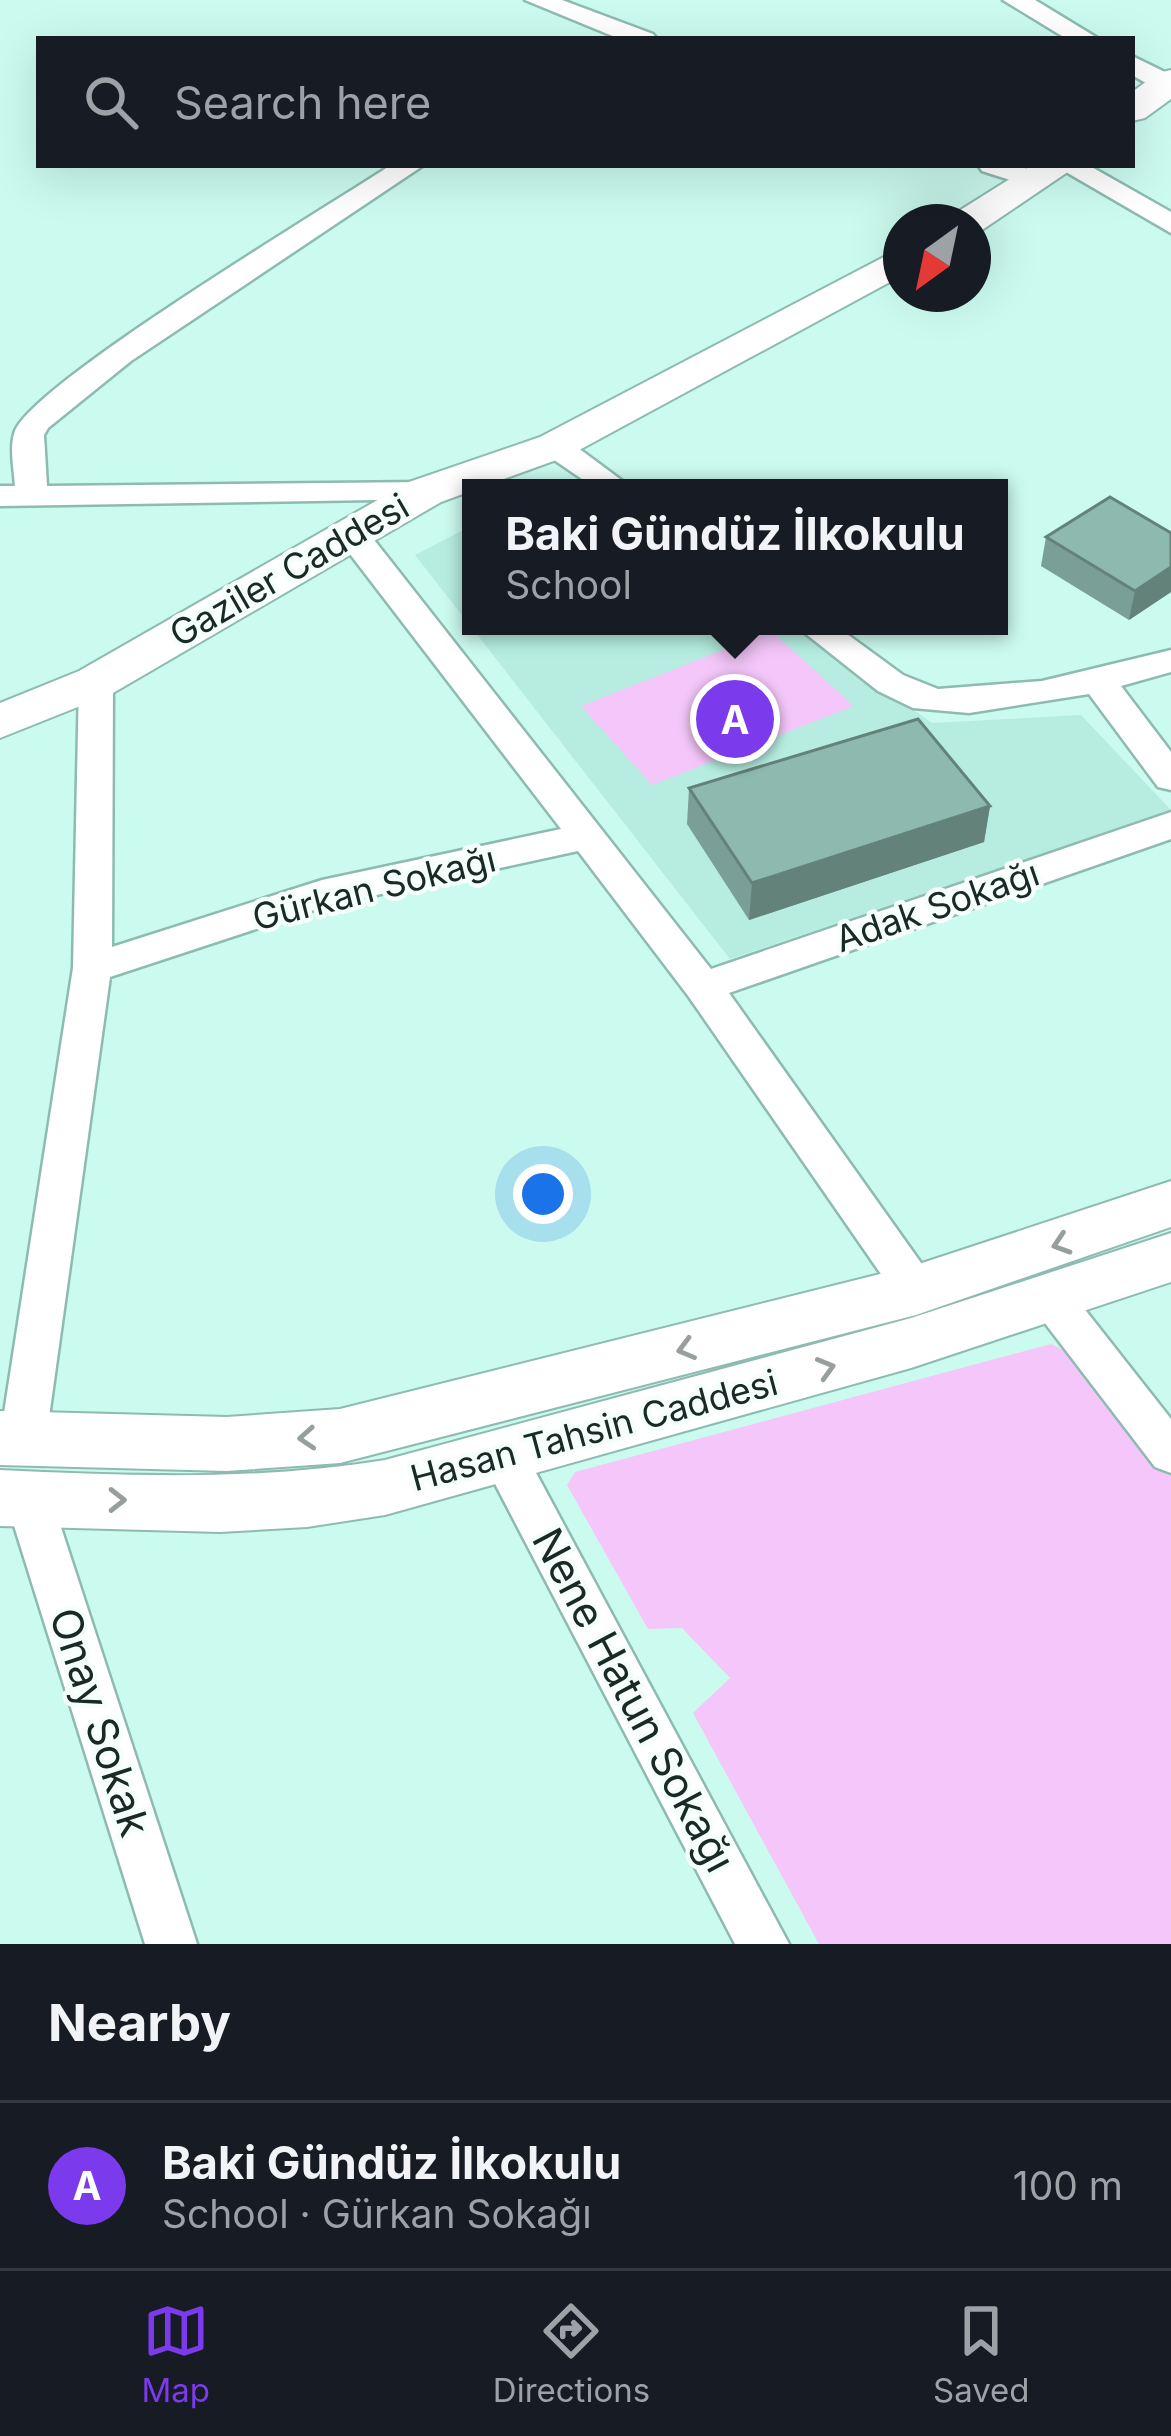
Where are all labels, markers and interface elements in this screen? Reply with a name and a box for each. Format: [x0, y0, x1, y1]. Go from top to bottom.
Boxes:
search box [36, 36, 1135, 168]
icon: search [78, 69, 144, 135]
text: Search here [174, 75, 431, 130]
north arrow [883, 204, 991, 312]
popup [462, 479, 1008, 635]
street label: Gaziler Caddesi [162, 484, 416, 656]
text: Baki Gündüz İlkokulu [505, 506, 965, 561]
text: School [505, 561, 632, 608]
pin: A [696, 674, 774, 764]
street label: Gürkan Sokağı [248, 837, 500, 939]
street label: Adak Sokağı [829, 851, 1045, 961]
your location [513, 1164, 573, 1224]
one-way arrow [1051, 1229, 1072, 1254]
one-way arrow [676, 1335, 697, 1360]
one-way arrow [815, 1357, 836, 1382]
street label: Hasan Tahsin Caddesi [406, 1360, 782, 1500]
one-way arrow [297, 1424, 316, 1450]
one-way arrow [109, 1487, 127, 1513]
street label: Nene Hatun Sokağı [522, 1519, 747, 1880]
street label: Onay Sokak [40, 1601, 161, 1842]
text: Nearby [48, 1992, 231, 2053]
text: Baki Gündüz İlkokulu [162, 2135, 621, 2190]
text: A [72, 2162, 102, 2209]
text: 100 m [1013, 2162, 1123, 2209]
text: School · Gürkan Sokağı [162, 2190, 592, 2237]
tab: Map [141, 2298, 210, 2410]
tab: Directions [493, 2298, 650, 2410]
tab: Saved [933, 2298, 1030, 2410]

